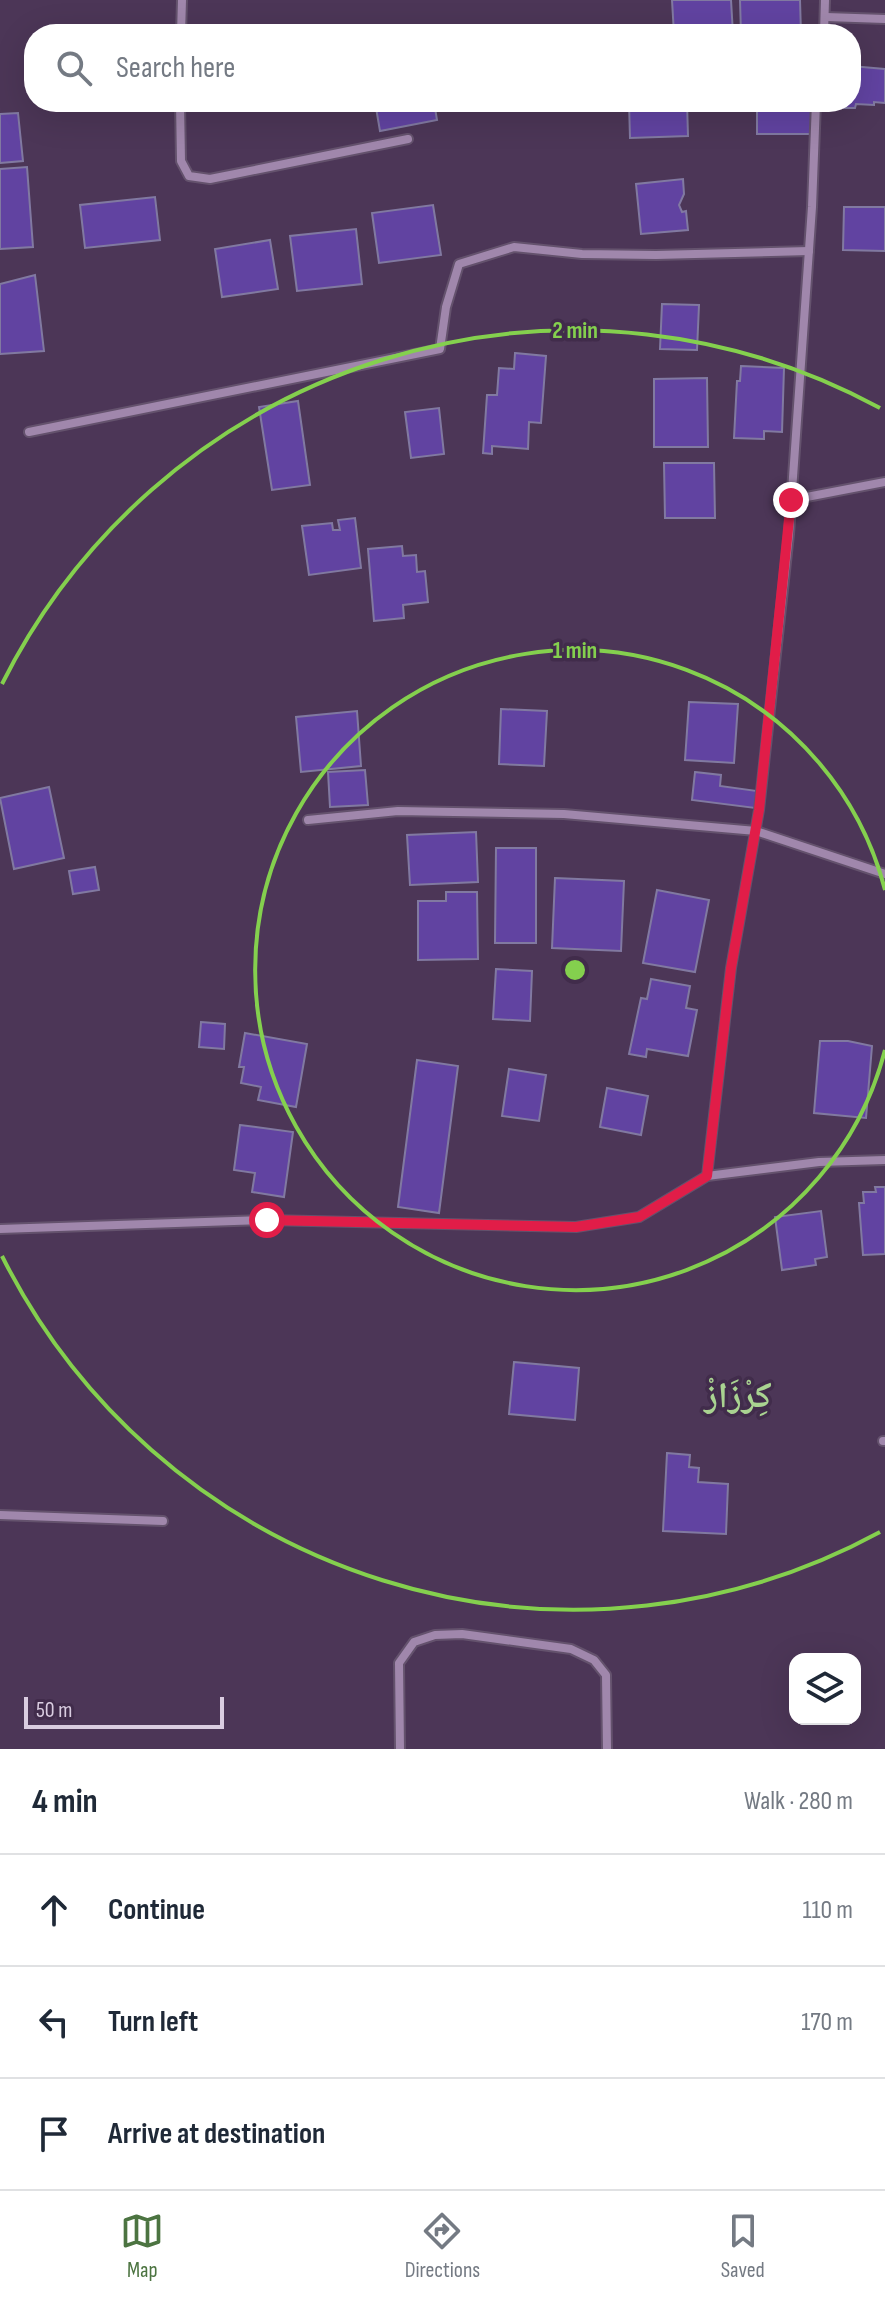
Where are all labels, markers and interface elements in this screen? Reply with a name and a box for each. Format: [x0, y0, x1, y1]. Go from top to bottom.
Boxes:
search box [24, 24, 861, 112]
icon: search [52, 46, 96, 90]
text: Search here [116, 50, 235, 86]
text: 2 min [552, 316, 598, 345]
route end [773, 482, 809, 518]
text: 1 min [553, 636, 597, 665]
centre of rings [561, 956, 589, 984]
route start [249, 1202, 285, 1238]
district label: كِرْزَازْ [702, 1375, 772, 1418]
map controls [789, 1653, 861, 1725]
button: layers [789, 1653, 861, 1725]
scale bar [24, 1693, 224, 1729]
text: 50 m [36, 1697, 72, 1724]
text: 4 min [32, 1781, 98, 1822]
text: Walk · 280 m [744, 1786, 853, 1817]
icon: ahead [32, 1888, 76, 1932]
text: Continue [108, 1892, 205, 1928]
text: 110 m [802, 1895, 853, 1926]
icon: left [32, 2000, 76, 2044]
text: Turn left [108, 2004, 198, 2040]
text: 170 m [801, 2007, 853, 2038]
icon: arrive [32, 2112, 76, 2156]
text: Arrive at destination [108, 2116, 325, 2152]
tab: Map [120, 2209, 164, 2284]
tab: Directions [405, 2209, 480, 2284]
tab: Saved [721, 2209, 765, 2284]

